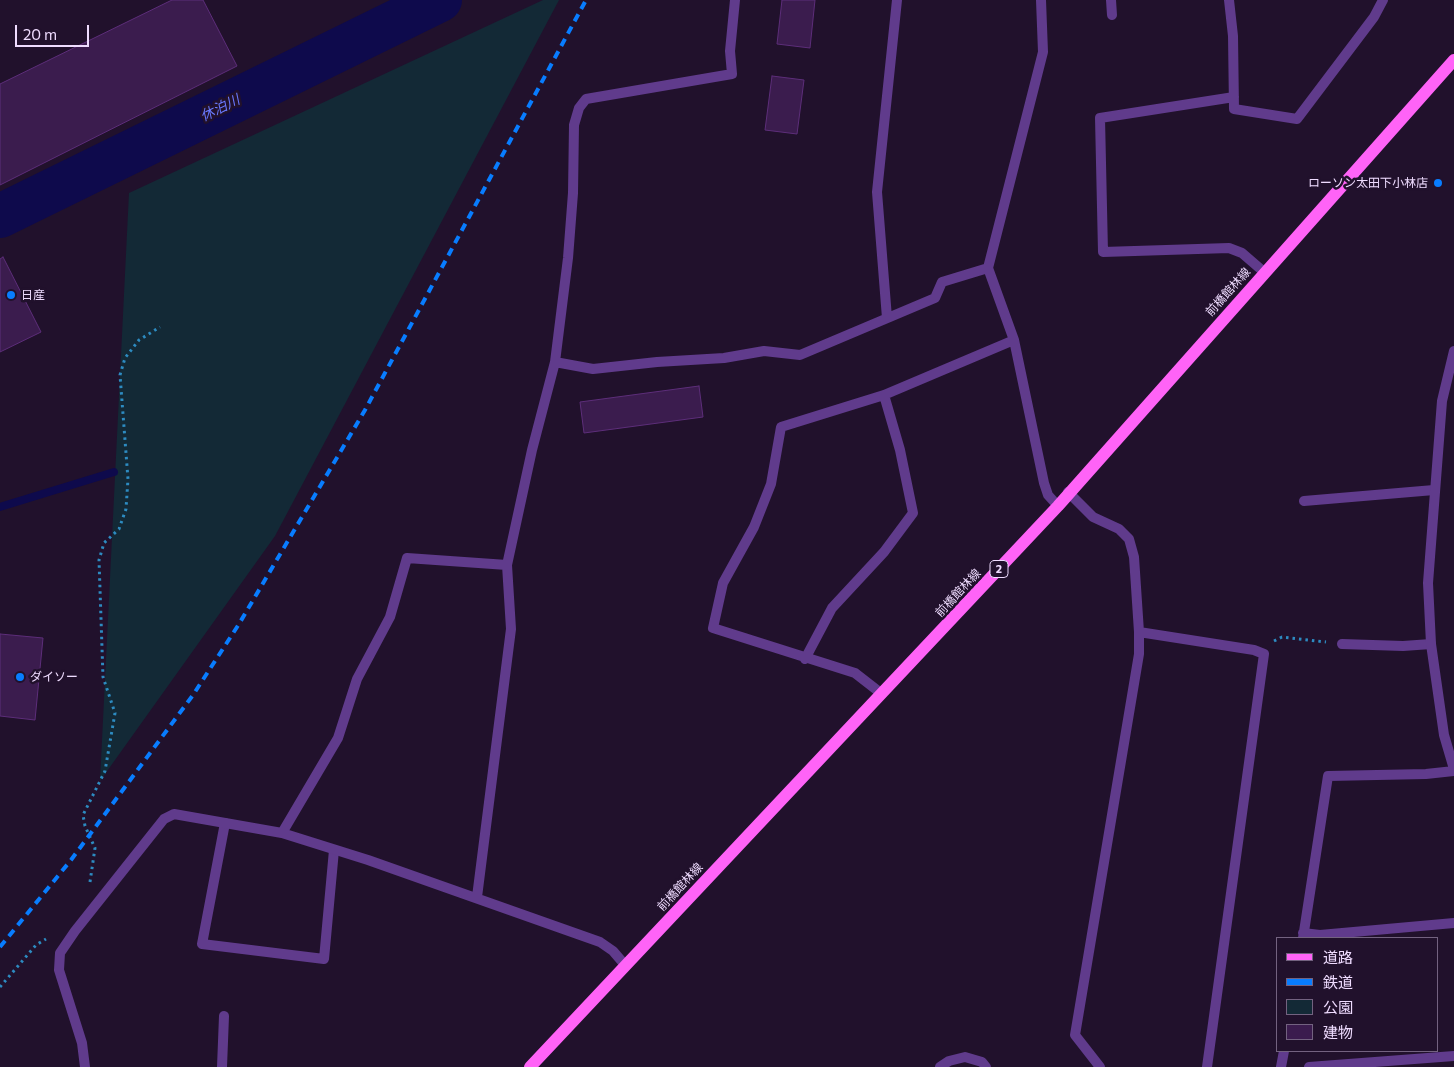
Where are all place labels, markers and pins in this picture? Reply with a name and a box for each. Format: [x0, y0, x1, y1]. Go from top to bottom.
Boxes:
place label: ローソン太田下小林店 [1308, 176, 1428, 190]
marker: ローソン太田下小林店 [1432, 177, 1444, 189]
place label: 日産 [21, 288, 45, 302]
marker: 日産 [5, 289, 17, 301]
place label: ダイソー [30, 670, 78, 684]
marker: ダイソー [14, 671, 26, 683]

